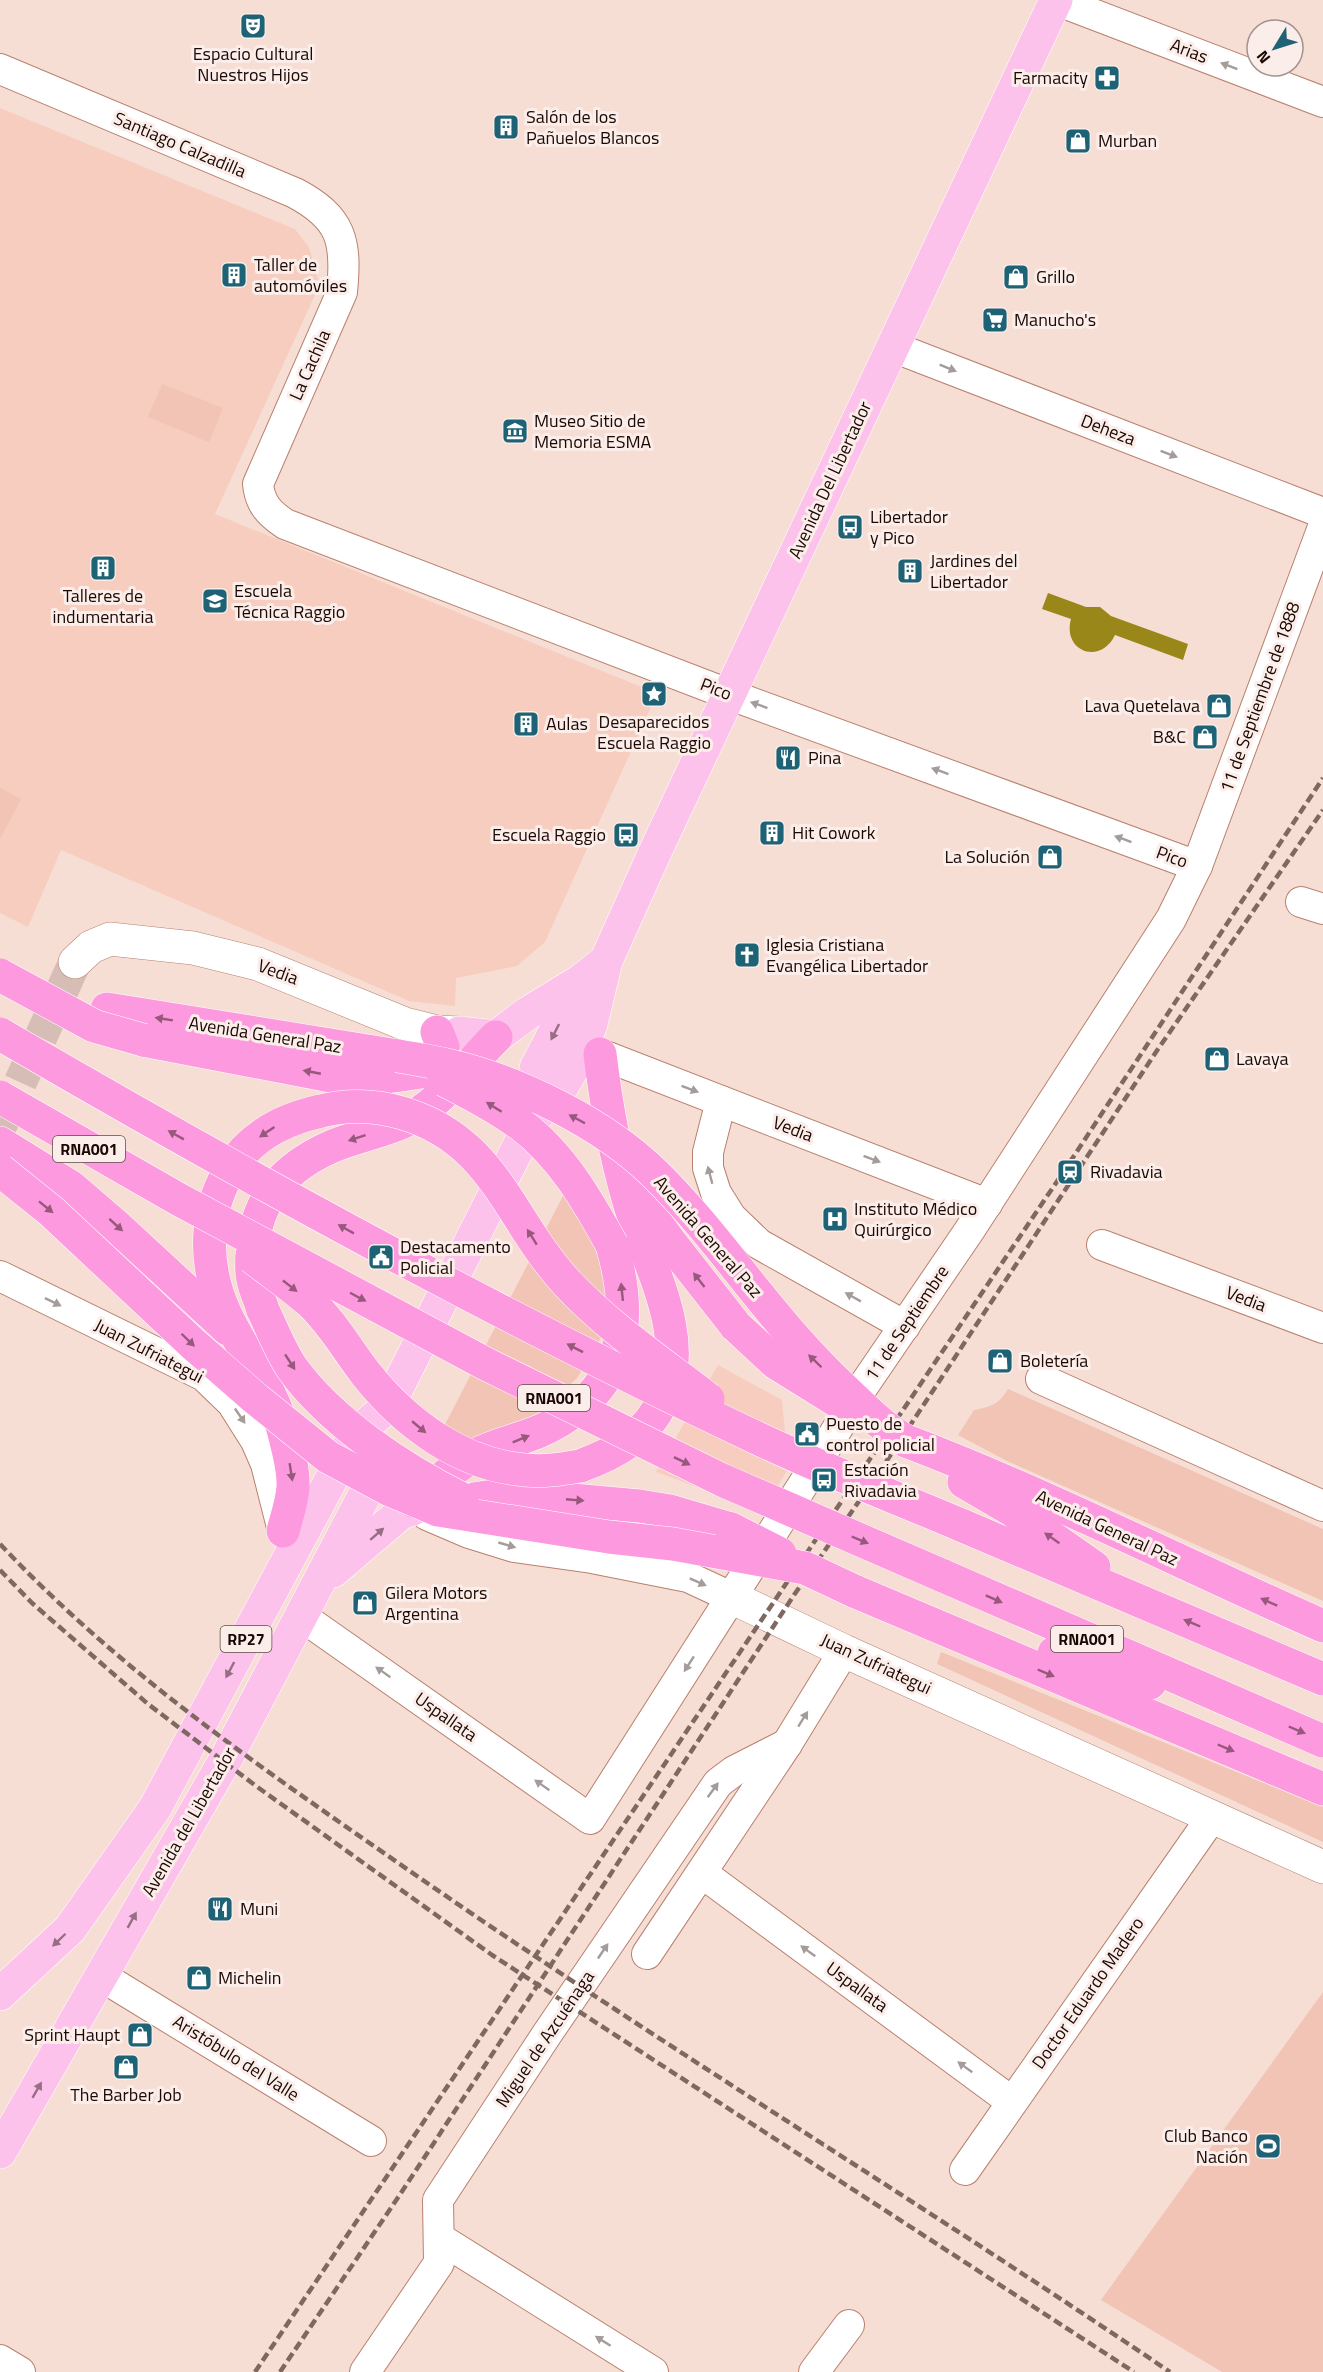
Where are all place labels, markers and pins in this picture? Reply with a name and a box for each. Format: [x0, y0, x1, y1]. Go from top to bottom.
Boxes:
theatre icon: Espacio Cultural Nuestros Hijos [238, 11, 268, 41]
place label: Espacio Cultural Nuestros Hijos [193, 40, 313, 88]
pharmacy icon: Farmacity [1092, 63, 1122, 93]
place label: Farmacity [1013, 64, 1088, 91]
place label: Salón de los Pañuelos Blancos [526, 103, 659, 151]
building icon: Salón de los Pañuelos Blancos [491, 112, 521, 142]
shop icon: Murban [1063, 126, 1093, 156]
place label: Murban [1098, 127, 1157, 154]
place label: Taller de automóviles [254, 251, 347, 299]
building icon: Taller de automóviles [219, 260, 249, 290]
shop icon: Grillo [1001, 262, 1031, 292]
place label: Grillo [1036, 263, 1075, 290]
supermarket icon: Manucho's [980, 305, 1010, 335]
place label: Manucho's [1014, 306, 1096, 333]
place label: Museo Sitio de Memoria ESMA [534, 407, 652, 455]
museum icon: Museo Sitio de Memoria ESMA [500, 416, 530, 446]
place label: Libertador y Pico [870, 503, 948, 551]
bus stop icon: Libertador y Pico [835, 512, 865, 542]
place label: Jardines del Libertador [930, 547, 1018, 595]
building icon: Talleres de indumentaria [88, 553, 118, 583]
building icon: Jardines del Libertador [895, 556, 925, 586]
place label: Escuela Técnica Raggio [234, 577, 345, 625]
place label: Talleres de indumentaria [53, 582, 153, 630]
school or university icon: Escuela Técnica Raggio [200, 586, 230, 616]
place icon: Desaparecidos Escuela Raggio [639, 679, 669, 709]
shop icon: Lava Quetelava [1204, 691, 1234, 721]
place label: Lava Quetelava [1084, 692, 1200, 719]
place label: Desaparecidos Escuela Raggio [597, 708, 711, 756]
building icon: Aulas [511, 709, 541, 739]
place label: Aulas [546, 710, 588, 737]
shop icon: B&C [1190, 722, 1220, 752]
place label: B&C [1153, 723, 1186, 750]
restaurant icon: Pina [773, 743, 803, 773]
place label: Pina [808, 744, 841, 771]
building icon: Hit Cowork [757, 818, 787, 848]
place label: Hit Cowork [792, 819, 876, 846]
bus stop icon: Escuela Raggio [611, 820, 641, 850]
place label: Escuela Raggio [492, 821, 606, 848]
shop icon: La Solución [1035, 842, 1065, 872]
place label: La Solución [944, 843, 1030, 870]
place label: Iglesia Cristiana Evangélica Libertador [766, 931, 928, 979]
church icon: Iglesia Cristiana Evangélica Libertador [732, 940, 762, 970]
shop icon: Lavaya [1202, 1044, 1232, 1074]
place label: Lavaya [1236, 1045, 1289, 1072]
station icon: Rivadavia [1055, 1157, 1085, 1187]
place label: Rivadavia [1090, 1158, 1163, 1185]
place label: Instituto Médico Quirúrgico [854, 1195, 977, 1243]
hospital icon: Instituto Médico Quirúrgico [820, 1204, 850, 1234]
place label: Destacamento Policial [400, 1233, 511, 1281]
public building icon: Destacamento Policial [366, 1242, 396, 1272]
shop icon: Boletería [985, 1346, 1015, 1376]
place label: Boletería [1020, 1347, 1088, 1374]
place label: Puesto de control policial [826, 1410, 935, 1458]
public building icon: Puesto de control policial [792, 1419, 822, 1449]
place label: Estación Rivadavia [844, 1456, 917, 1504]
bus stop icon: Estación Rivadavia [809, 1465, 839, 1495]
place label: Gilera Motors Argentina [385, 1579, 487, 1627]
shop icon: Gilera Motors Argentina [350, 1588, 380, 1618]
restaurant icon: Muni [205, 1894, 235, 1924]
place label: Muni [240, 1895, 278, 1922]
shop icon: Michelin [184, 1963, 214, 1993]
place label: Michelin [218, 1964, 281, 1991]
shop icon: Sprint Haupt [125, 2020, 155, 2050]
place label: Sprint Haupt [24, 2021, 121, 2048]
shop icon: The Barber Job [111, 2052, 141, 2082]
place label: The Barber Job [70, 2081, 182, 2108]
place label: Club Banco Nación [1164, 2122, 1248, 2170]
sports icon: Club Banco Nación [1253, 2131, 1283, 2161]

